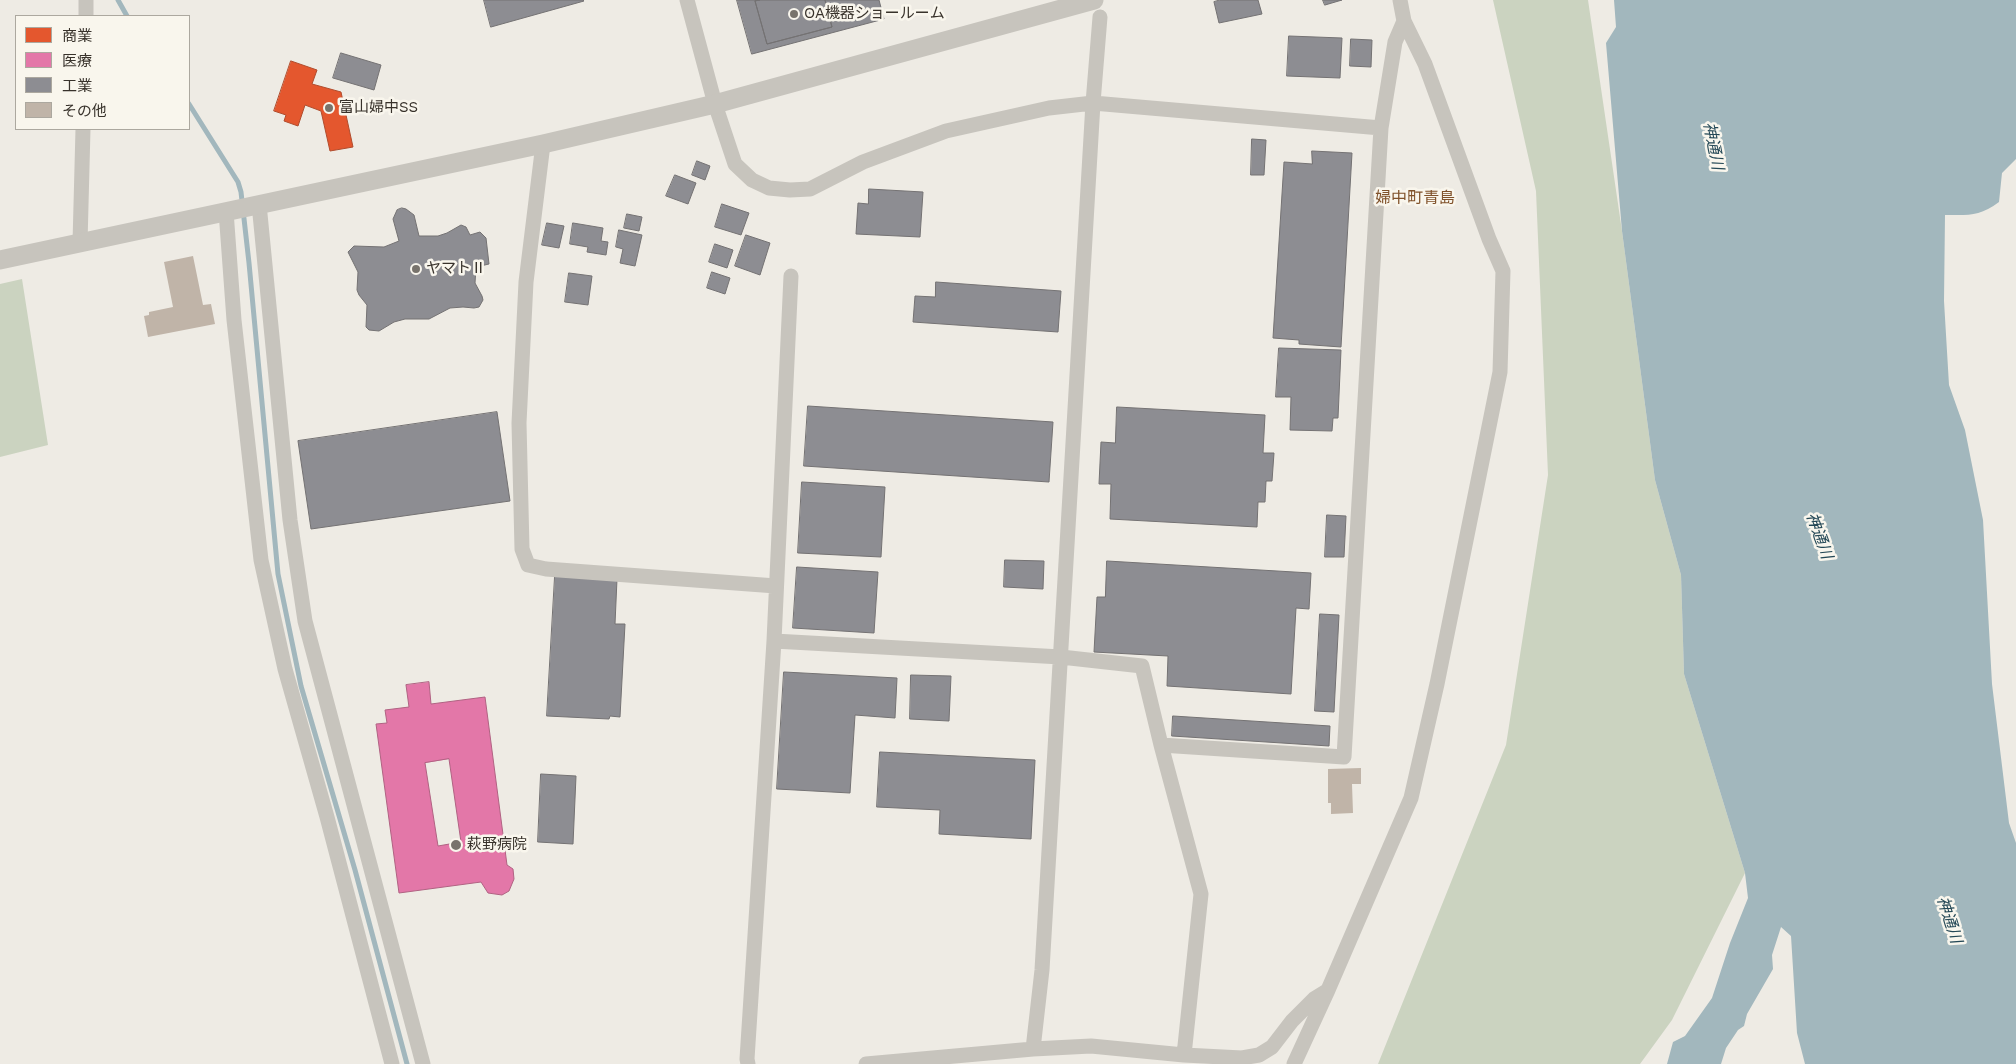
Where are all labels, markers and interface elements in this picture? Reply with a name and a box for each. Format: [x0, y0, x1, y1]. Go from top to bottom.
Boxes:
place label: OA機器ショールーム [804, 5, 945, 23]
marker: OA機器ショールーム [788, 8, 800, 20]
legend [15, 15, 190, 130]
text: 商業 [62, 27, 92, 45]
text: 医療 [62, 52, 92, 70]
text: 工業 [62, 77, 92, 95]
place label: 富山婦中SS [339, 99, 418, 117]
text: その他 [62, 102, 107, 120]
marker: 富山婦中SS [323, 102, 335, 114]
water label: 神通川 [1699, 121, 1727, 171]
district label: 婦中町青島 [1375, 188, 1455, 208]
place label: ヤマトⅡ [426, 260, 486, 278]
marker: ヤマトⅡ [410, 263, 422, 275]
water label: 神通川 [1802, 510, 1836, 562]
place label: 萩野病院 [467, 836, 527, 854]
marker: 萩野病院 [449, 838, 463, 852]
water label: 神通川 [1932, 894, 1966, 946]

